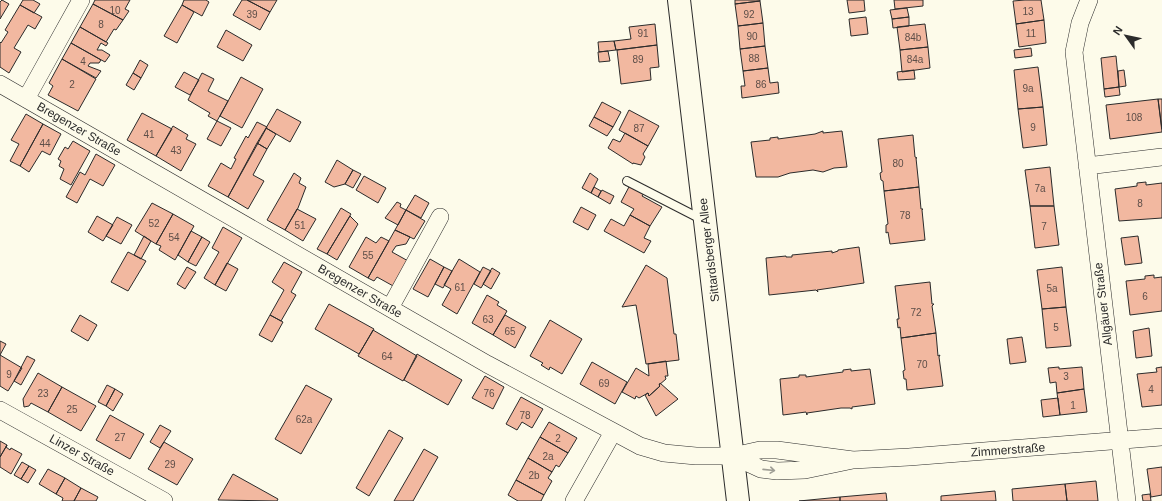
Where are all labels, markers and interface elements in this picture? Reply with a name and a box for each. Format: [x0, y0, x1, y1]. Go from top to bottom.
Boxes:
house number: 10 [109, 5, 121, 16]
house number: 13 [1022, 6, 1034, 17]
house number: 39 [246, 9, 258, 20]
house number: 92 [743, 9, 755, 20]
north arrow [1106, 16, 1146, 56]
house number: 8 [98, 19, 104, 30]
text: N [1110, 24, 1125, 37]
house number: 91 [637, 28, 649, 39]
house number: 11 [1026, 28, 1037, 39]
house number: 90 [746, 31, 758, 42]
house number: 84b [905, 32, 922, 43]
house number: 88 [748, 53, 760, 64]
house number: 89 [632, 54, 644, 65]
house number: 84a [907, 54, 924, 65]
house number: 4 [80, 56, 86, 67]
house number: 2 [69, 79, 75, 90]
house number: 86 [755, 79, 767, 90]
house number: 9a [1022, 83, 1034, 94]
street label: Bregenzer Straße [34, 99, 124, 159]
house number: 108 [1126, 112, 1143, 123]
house number: 9 [1030, 122, 1036, 133]
house number: 87 [633, 123, 645, 134]
house number: 41 [143, 129, 155, 140]
house number: 44 [39, 138, 51, 149]
house number: 43 [170, 145, 182, 156]
house number: 80 [892, 158, 904, 169]
house number: 7a [1034, 183, 1046, 194]
street label: Sittardsberger Allee [696, 197, 722, 303]
house number: 8 [1137, 198, 1143, 209]
house number: 78 [899, 210, 911, 221]
house number: 52 [148, 218, 160, 229]
house number: 51 [294, 220, 306, 231]
house number: 7 [1041, 221, 1047, 232]
house number: 54 [168, 232, 180, 243]
house number: 55 [362, 250, 374, 261]
street label: Bregenzer Straße [315, 261, 405, 321]
street label: Allgäuer Straße [1091, 261, 1115, 346]
house number: 61 [454, 282, 466, 293]
house number: 5a [1046, 283, 1058, 294]
house number: 6 [1142, 291, 1148, 302]
house number: 72 [910, 307, 922, 318]
house number: 63 [482, 314, 494, 325]
house number: 5 [1053, 322, 1059, 333]
house number: 65 [504, 326, 516, 337]
house number: 64 [381, 351, 393, 362]
house number: 70 [916, 359, 928, 370]
house number: 9 [6, 369, 12, 380]
house number: 3 [1063, 371, 1069, 382]
house number: 69 [598, 378, 610, 389]
house number: 4 [1148, 384, 1154, 395]
house number: 23 [37, 388, 49, 399]
house number: 76 [483, 388, 495, 399]
house number: 1 [1070, 400, 1076, 411]
house number: 25 [66, 404, 78, 415]
house number: 78 [519, 410, 531, 421]
house number: 62a [296, 414, 313, 425]
street label: Linzer Straße [47, 431, 117, 479]
house number: 27 [114, 432, 126, 443]
house number: 2 [555, 433, 561, 444]
street label: Zimmerstraße [970, 440, 1046, 460]
house number: 2a [542, 451, 554, 462]
house number: 29 [164, 459, 176, 470]
one-way arrow [762, 467, 775, 474]
house number: 2b [528, 470, 540, 481]

